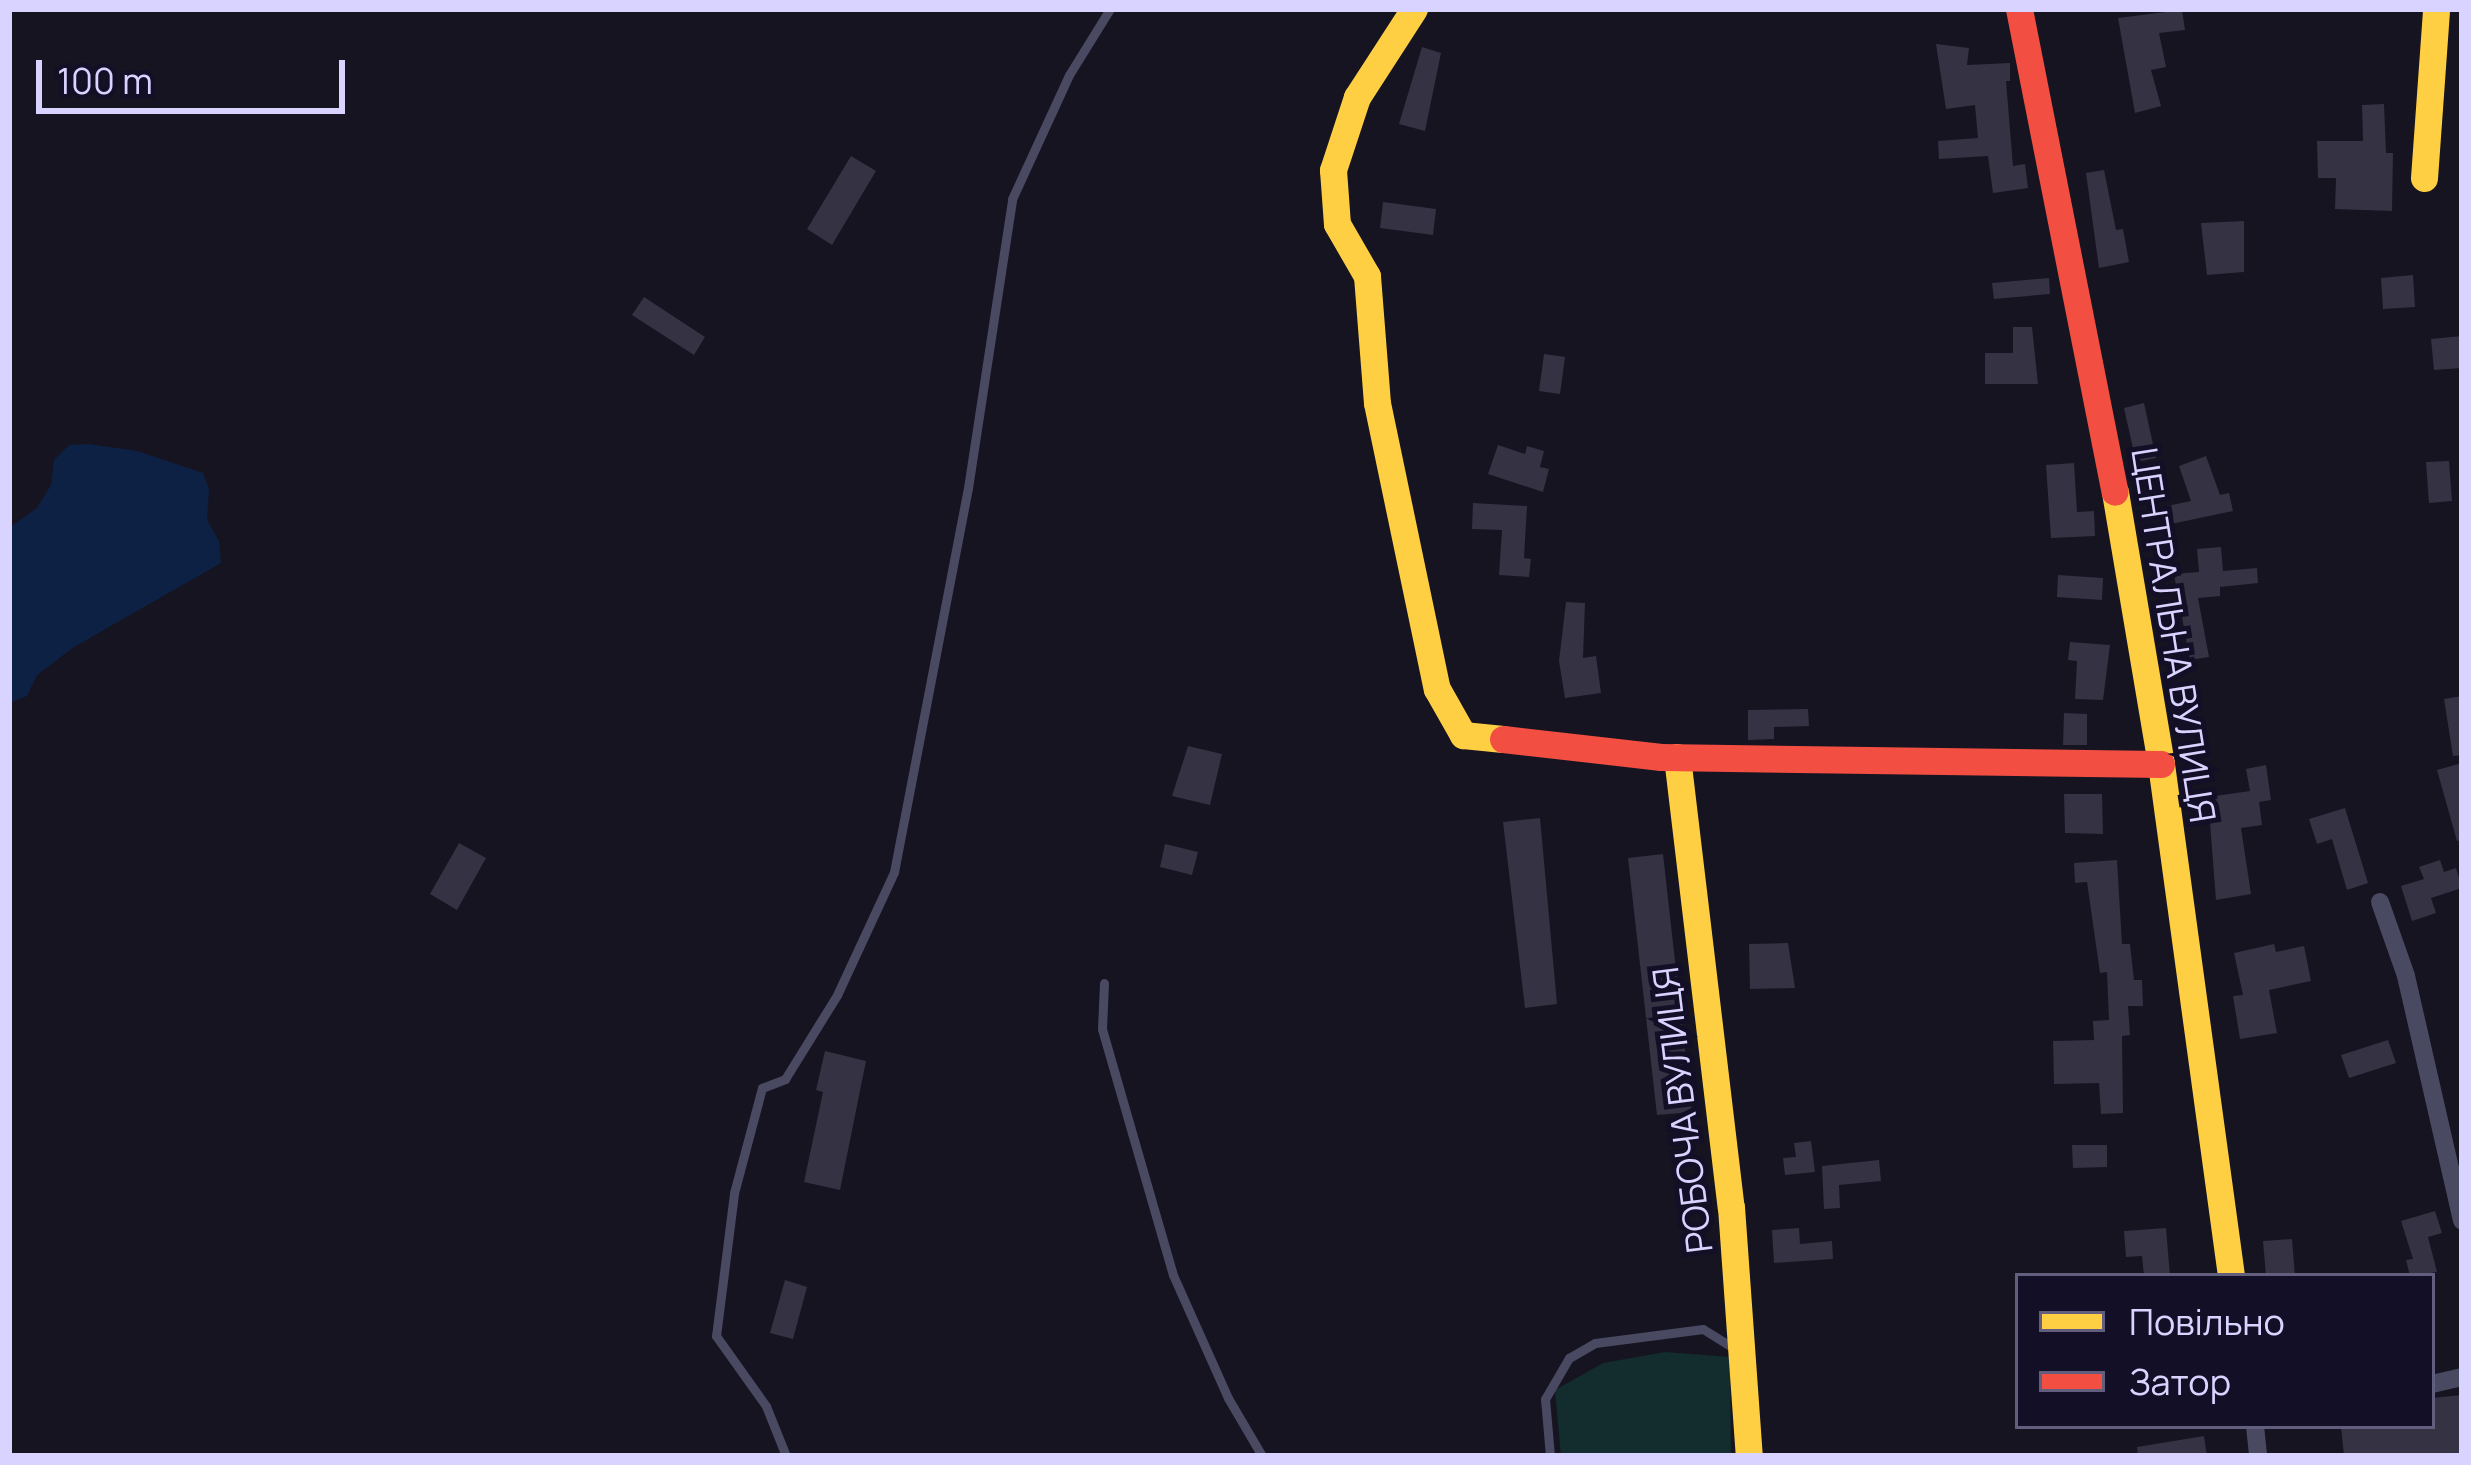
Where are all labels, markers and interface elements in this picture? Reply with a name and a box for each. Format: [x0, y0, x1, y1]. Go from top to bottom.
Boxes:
scale bar [42, 36, 351, 110]
text: 100 m [57, 56, 153, 105]
street label: ЦЕНТРАЛЬНА ВУЛИЦЯ [2123, 445, 2225, 825]
street label: РОБОЧА ВУЛИЦЯ [1643, 964, 1721, 1256]
legend [2015, 1273, 2435, 1429]
text: Повільно [2129, 1297, 2285, 1346]
text: Затор [2129, 1357, 2231, 1406]

